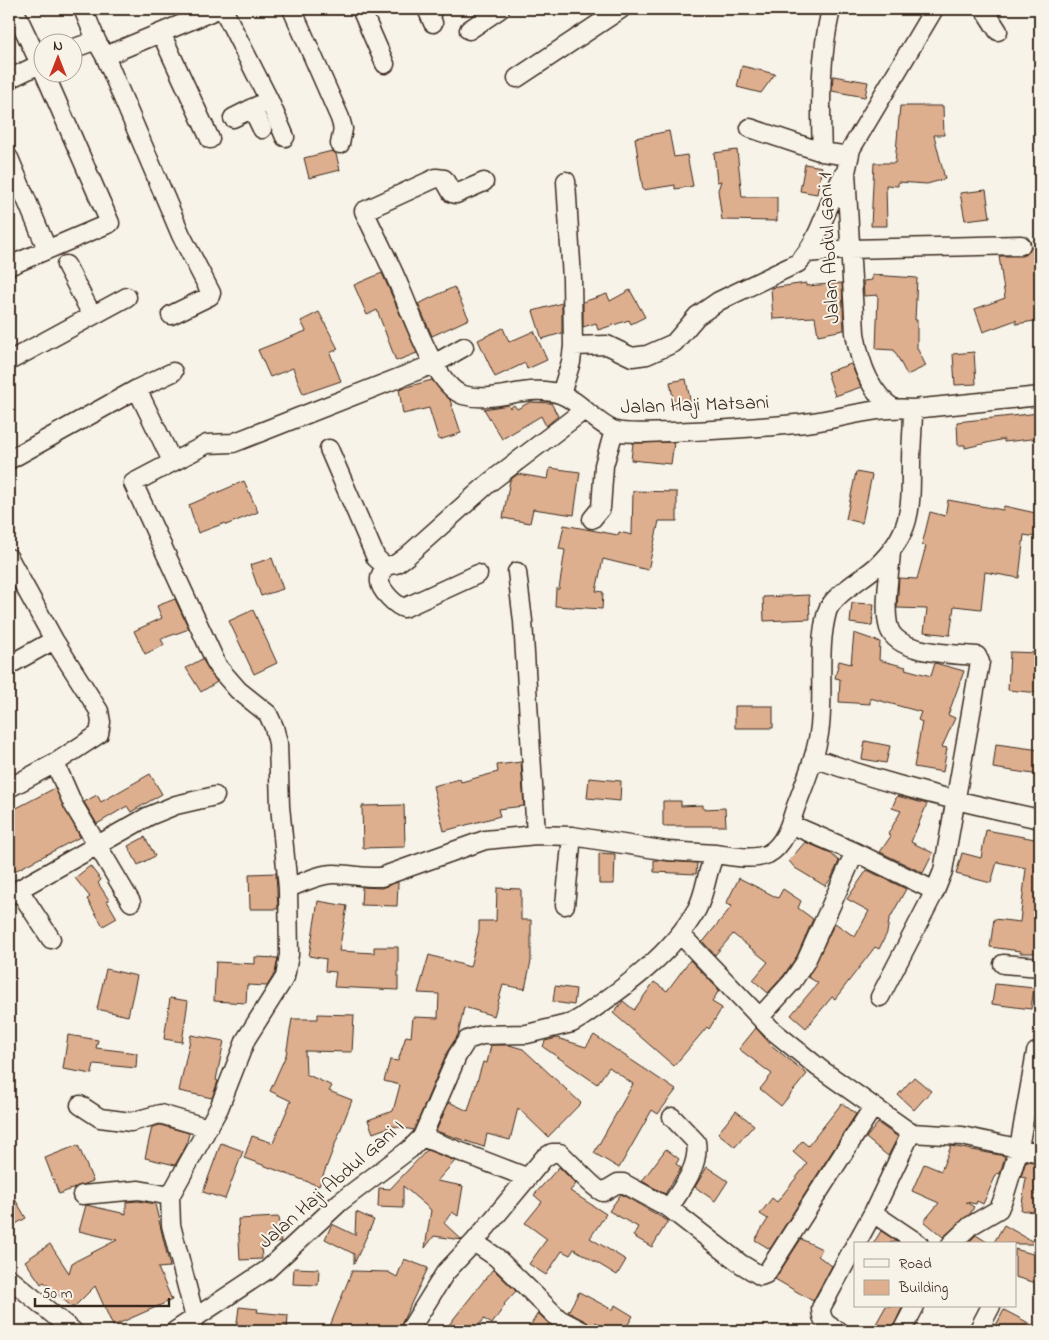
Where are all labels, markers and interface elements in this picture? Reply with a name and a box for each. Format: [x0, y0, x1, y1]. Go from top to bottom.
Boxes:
north arrow [32, 32, 82, 82]
text: N [53, 36, 63, 57]
street label: Jalan Abdul Gani 1 [812, 172, 848, 324]
street label: Jalan Haji Matsani [620, 389, 770, 423]
street label: Jalan Haji Abdul Gani I [253, 1113, 411, 1257]
legend [854, 1242, 1016, 1308]
text: Road [899, 1253, 932, 1275]
scale bar [35, 1275, 169, 1307]
text: Building [898, 1277, 948, 1300]
text: 50 m [42, 1283, 73, 1305]

